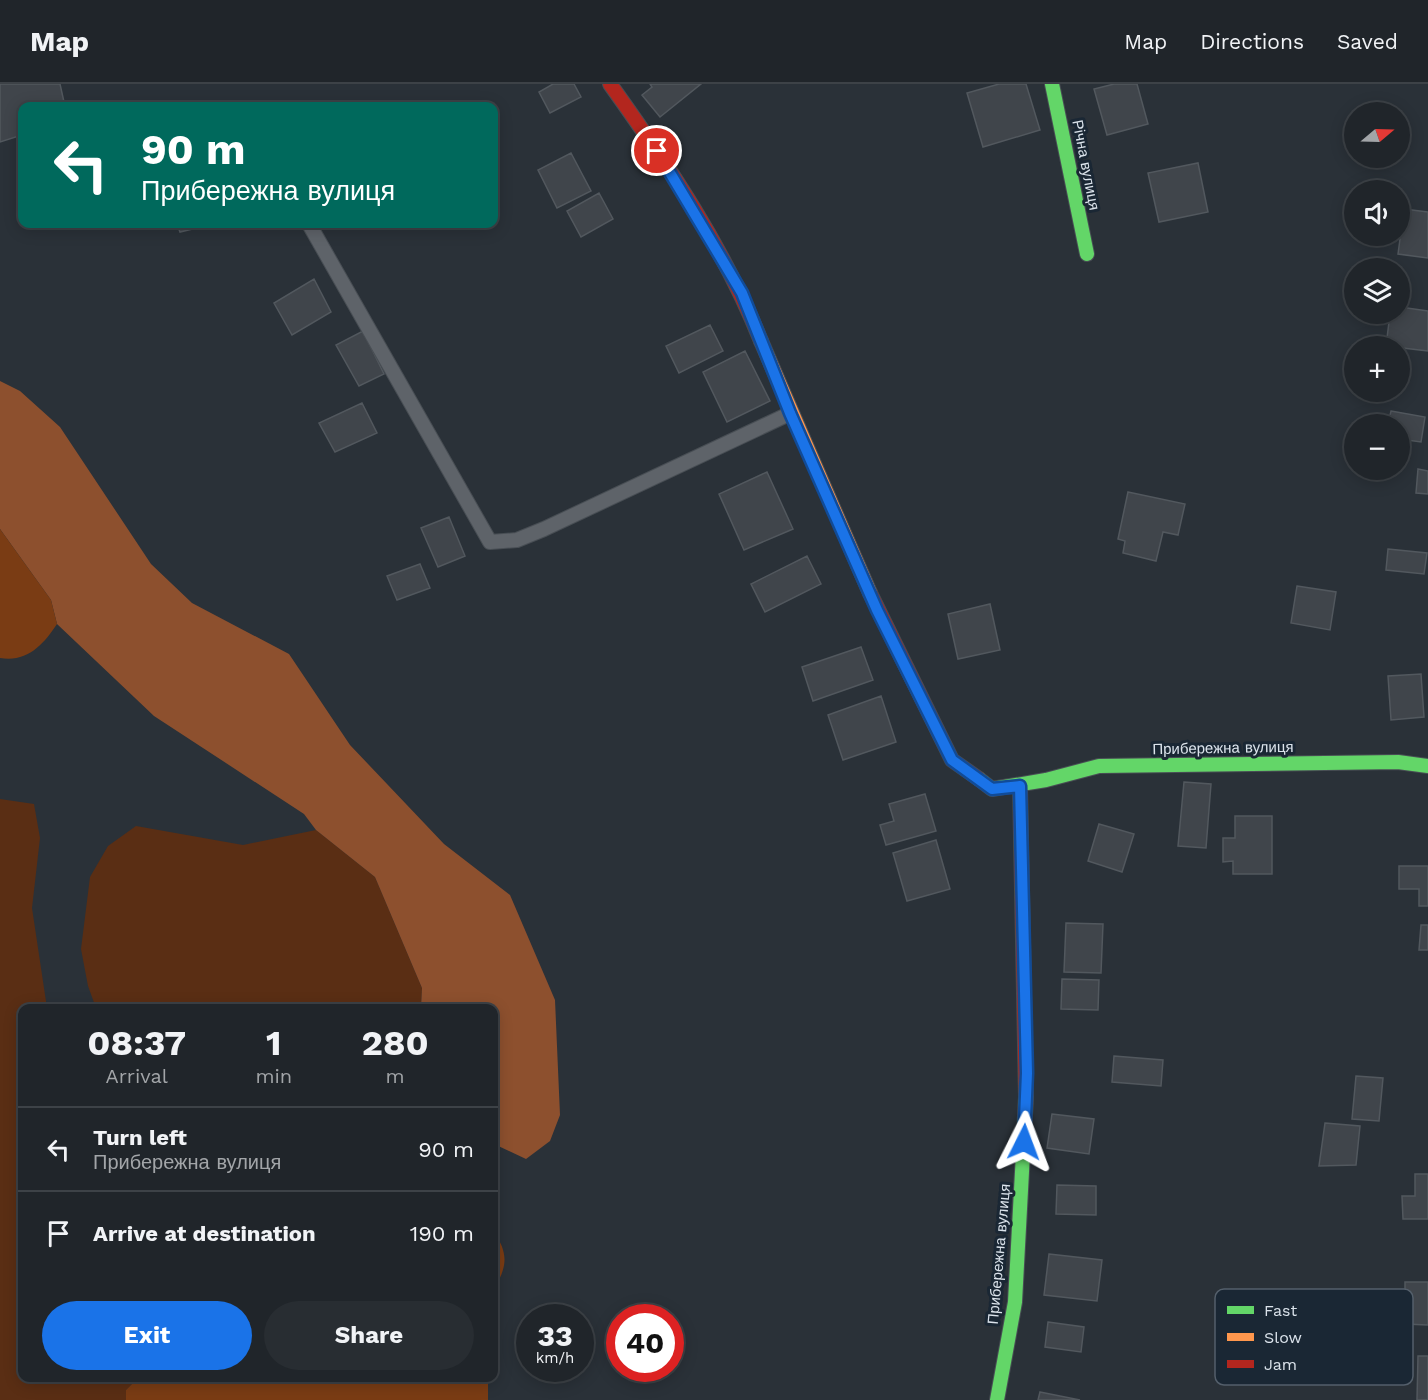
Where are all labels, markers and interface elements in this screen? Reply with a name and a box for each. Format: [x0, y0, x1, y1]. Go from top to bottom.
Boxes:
text: Map [30, 25, 89, 58]
text: Map [1124, 29, 1167, 54]
text: Directions [1200, 29, 1304, 54]
text: Saved [1337, 29, 1398, 54]
north arrow [1344, 102, 1410, 168]
map controls [1344, 102, 1410, 480]
street label: Річна вулиця [1068, 118, 1104, 212]
text: 90 m [141, 125, 245, 174]
pin [631, 125, 682, 176]
icon: left [42, 126, 120, 204]
icon: arrive [640, 134, 673, 167]
text: Прибережна вулиця [141, 175, 395, 207]
button: sound [1344, 180, 1410, 246]
button: layers [1344, 258, 1410, 324]
button: + [1344, 336, 1410, 402]
button: − [1344, 414, 1410, 480]
street label: Прибережна вулиця [1152, 738, 1294, 758]
text: 08:37 [87, 1022, 186, 1064]
text: 1 [266, 1022, 282, 1064]
text: 280 [361, 1022, 429, 1064]
text: Arrival [106, 1064, 168, 1088]
text: min [255, 1064, 292, 1088]
text: m [386, 1064, 405, 1088]
position arrow [992, 1110, 1056, 1174]
text: Turn left [93, 1125, 187, 1150]
icon: left [42, 1133, 75, 1166]
text: 90 m [418, 1137, 474, 1162]
text: Прибережна вулиця [93, 1150, 281, 1174]
street label: Прибережна вулиця [984, 1183, 1014, 1325]
icon: arrive [42, 1217, 75, 1250]
text: Arrive at destination [93, 1221, 316, 1246]
text: 190 m [410, 1221, 474, 1246]
legend [1215, 1289, 1413, 1385]
button: Exit [42, 1301, 252, 1370]
button: Share [264, 1301, 474, 1370]
text: Fast [1264, 1301, 1297, 1320]
speed limit sign: 40 [606, 1304, 684, 1382]
text: 33 [537, 1318, 573, 1353]
text: Slow [1264, 1328, 1302, 1347]
text: km/h [536, 1349, 574, 1367]
text: Jam [1264, 1355, 1297, 1374]

